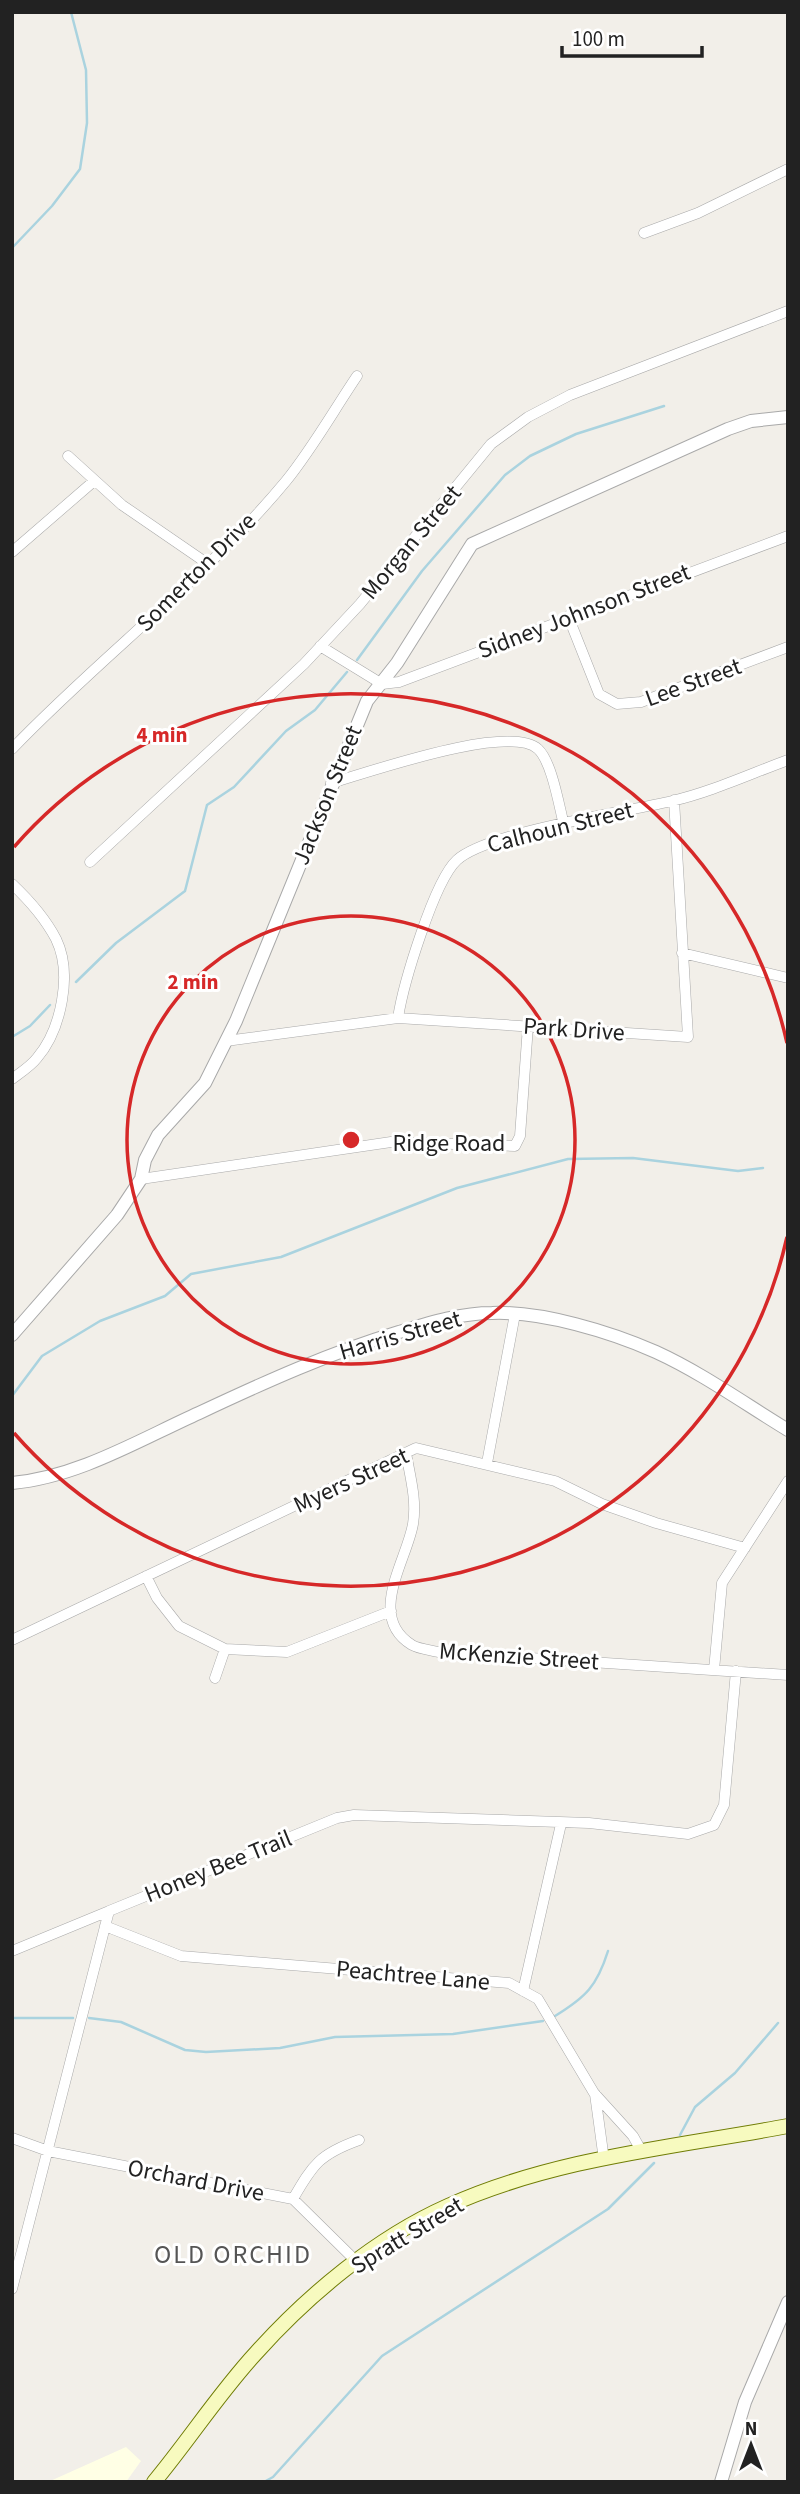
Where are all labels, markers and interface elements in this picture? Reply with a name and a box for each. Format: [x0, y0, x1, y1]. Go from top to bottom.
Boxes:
scale bar [562, 14, 702, 58]
text: 100 m [572, 24, 625, 54]
street label: Morgan Street [353, 477, 470, 607]
street label: Somerton Drive [129, 505, 264, 640]
street label: Sidney Johnson Street [473, 555, 695, 668]
street label: Lee Street [640, 649, 746, 716]
text: 4 min [136, 720, 188, 750]
street label: Jackson Street [284, 720, 371, 870]
street label: Calhoun Street [484, 792, 637, 863]
text: 2 min [167, 967, 219, 997]
street label: Park Drive [522, 1008, 626, 1051]
street label: Ridge Road [393, 1126, 505, 1161]
centre of rings [339, 1128, 363, 1152]
street label: Harris Street [335, 1301, 465, 1370]
street label: Myers Street [288, 1438, 415, 1522]
street label: McKenzie Street [438, 1633, 600, 1680]
street label: Honey Bee Trail [139, 1821, 297, 1912]
street label: Peachtree Lane [335, 1951, 491, 2000]
street label: Orchard Drive [125, 2150, 267, 2211]
street label: Spratt Street [344, 2188, 470, 2283]
district label: OLD ORCHID [154, 2236, 312, 2273]
north arrow [716, 2410, 786, 2480]
text: N [745, 2416, 757, 2443]

